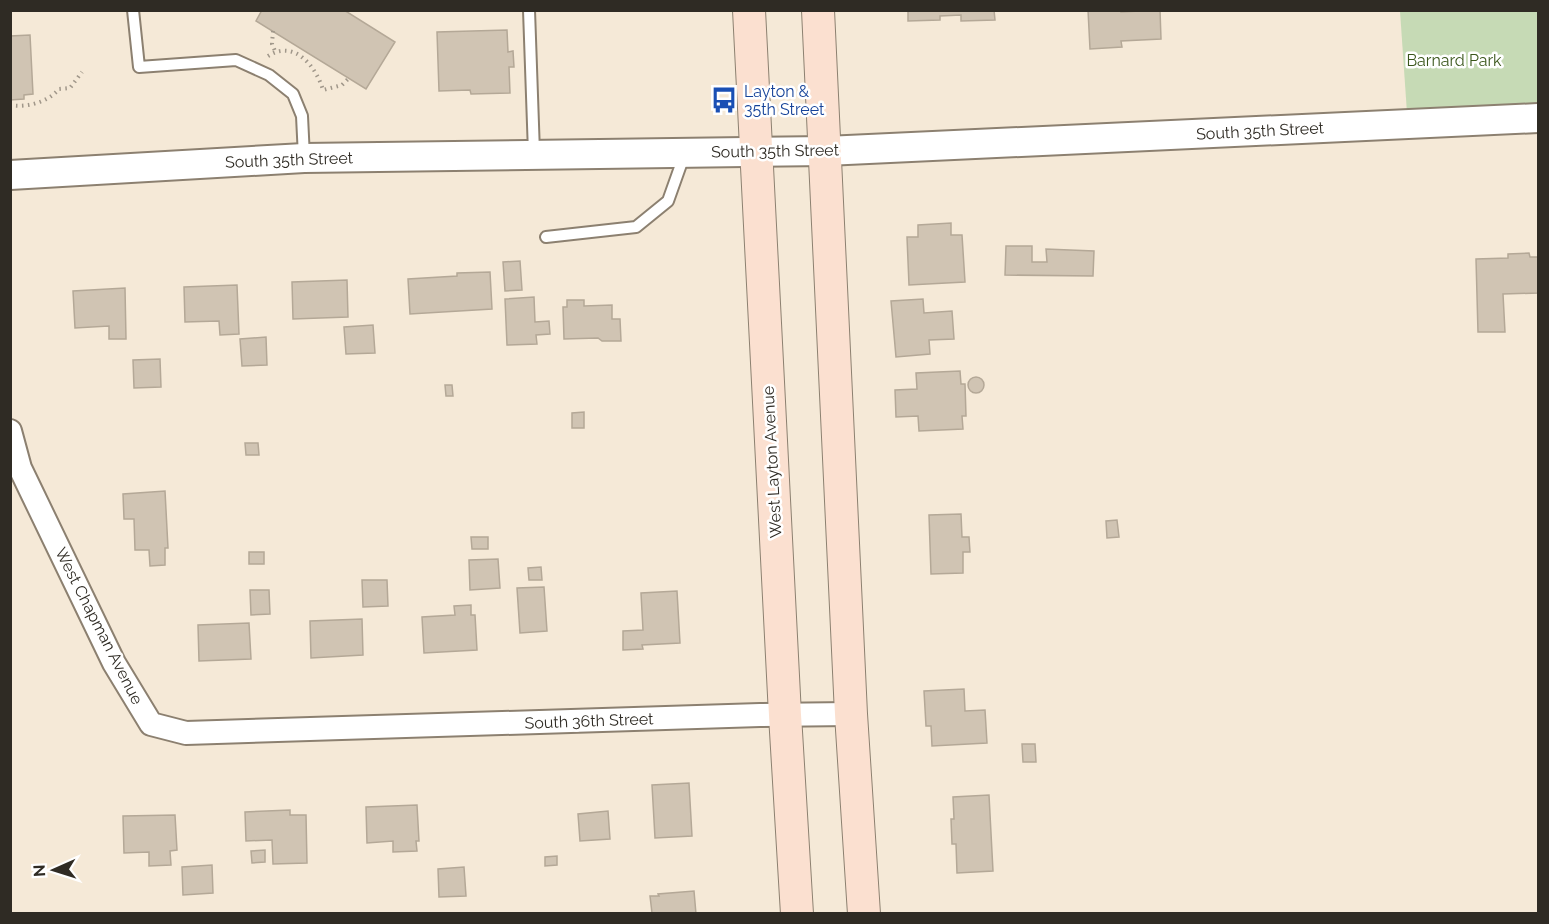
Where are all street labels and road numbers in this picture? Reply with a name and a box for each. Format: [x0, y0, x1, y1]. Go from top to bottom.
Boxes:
street label: South 35th Street [1196, 118, 1325, 144]
street label: South 35th Street [711, 140, 840, 162]
street label: South 35th Street [225, 148, 354, 172]
street label: West Layton Avenue [759, 385, 785, 539]
street label: West Chapman Avenue [51, 544, 147, 708]
street label: South 36th Street [524, 709, 654, 733]

